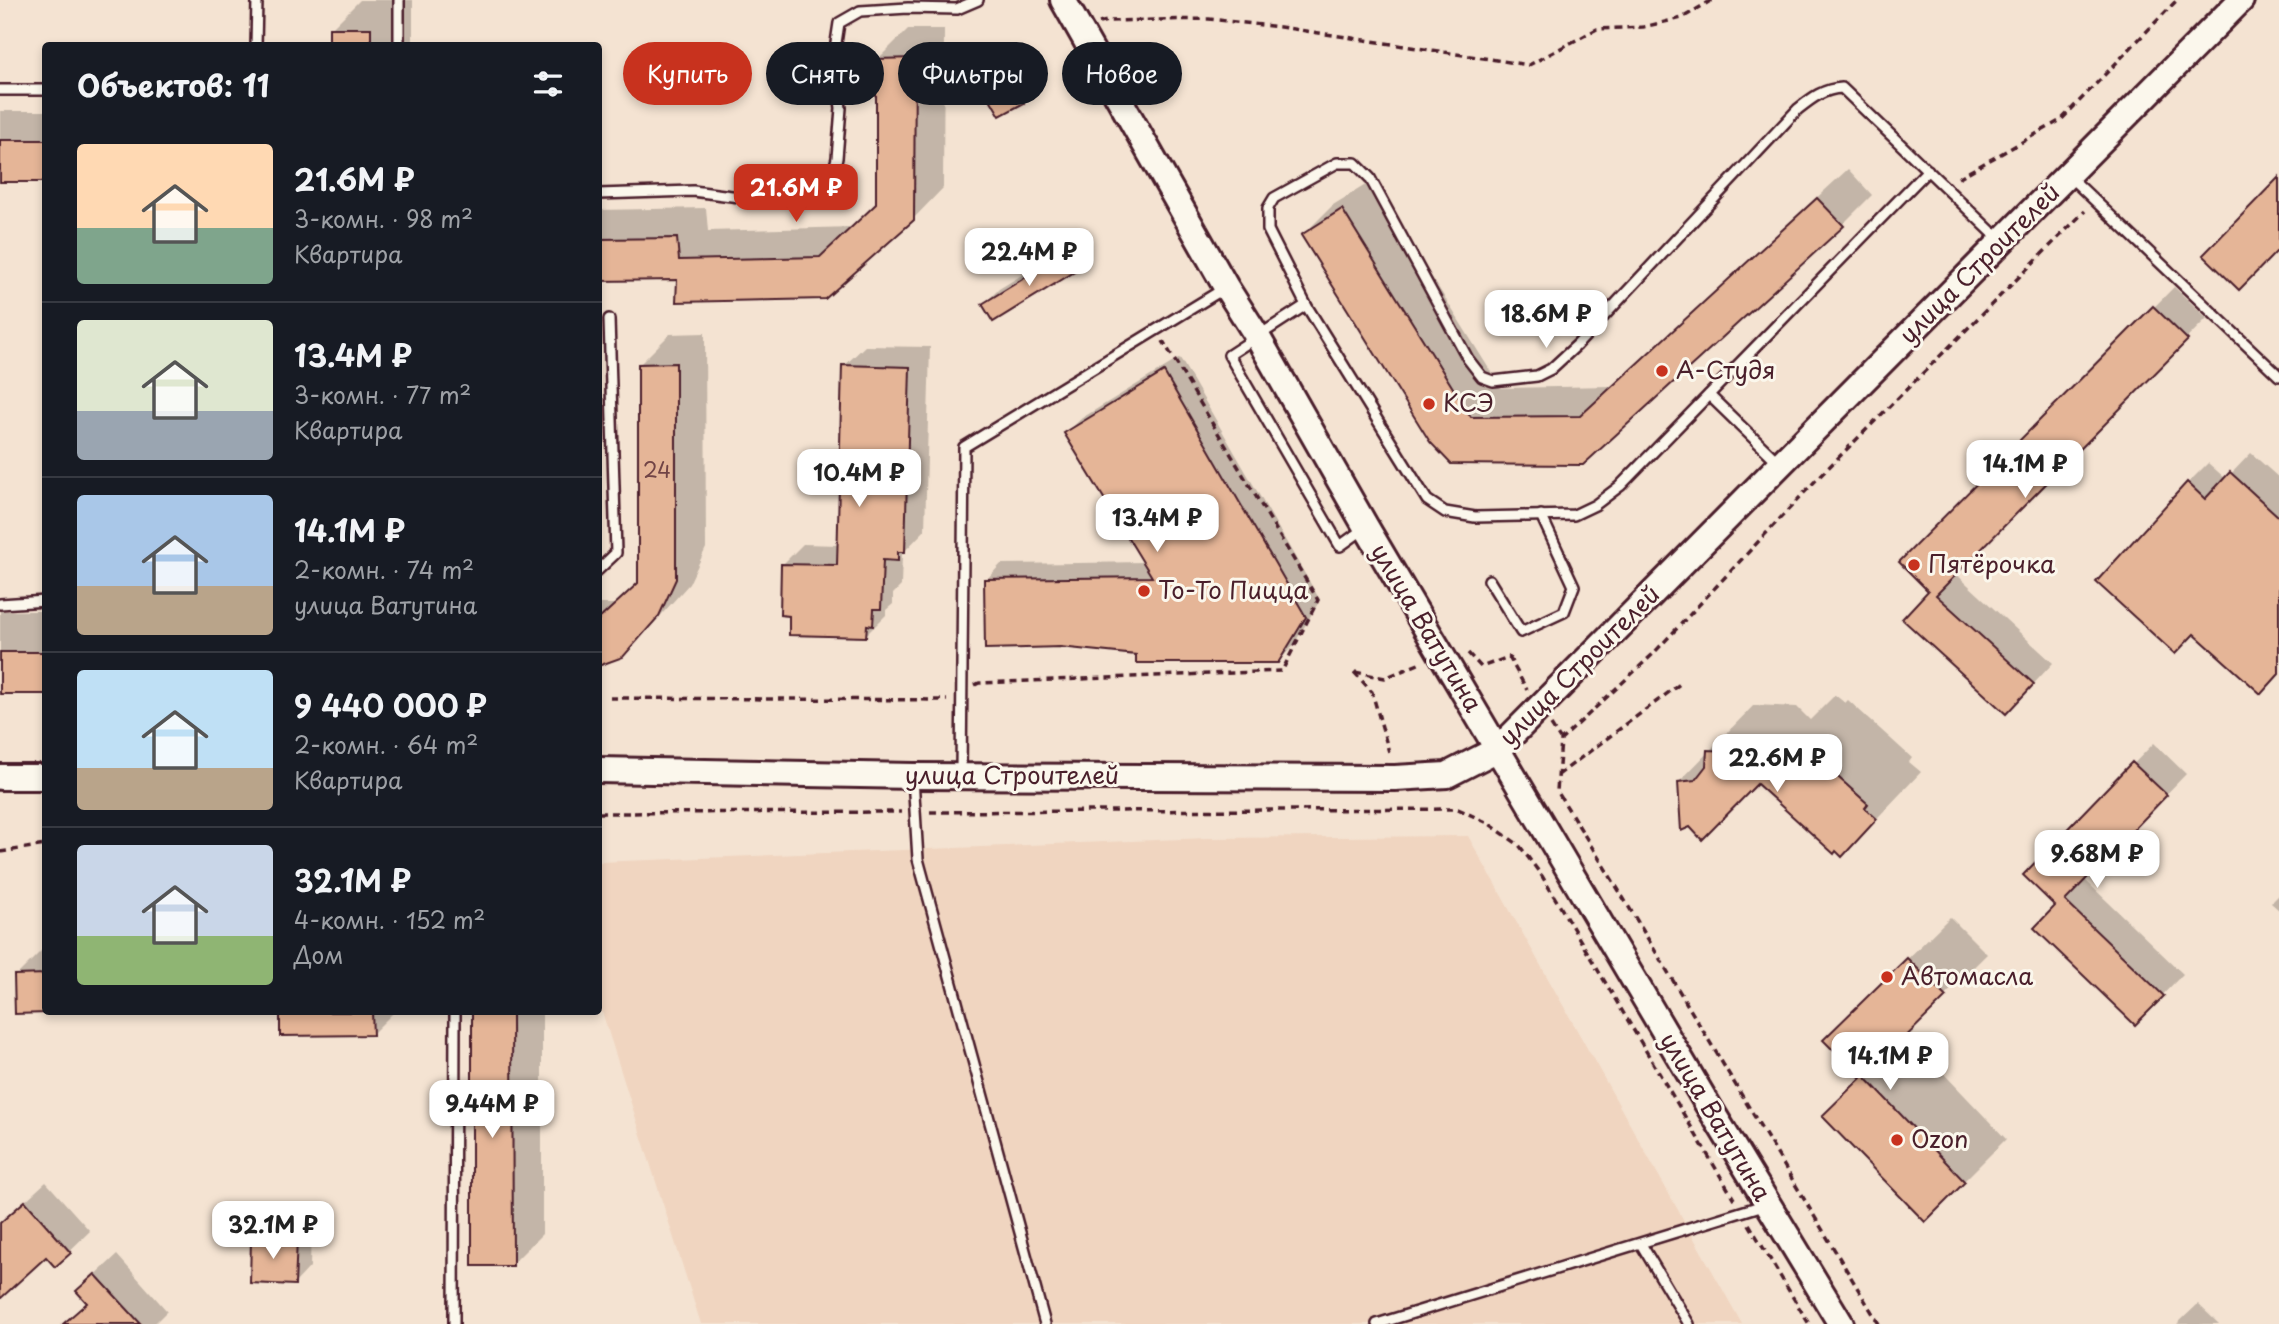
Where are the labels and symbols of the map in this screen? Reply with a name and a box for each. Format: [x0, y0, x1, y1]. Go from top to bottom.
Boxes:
pin: 21.6M ₽ [731, 164, 861, 224]
street label: улица Строителей [1890, 174, 2067, 351]
pin: 22.4M ₽ [964, 229, 1094, 288]
pin: 18.6M ₽ [1481, 290, 1611, 350]
place label: А-Студя [1676, 351, 1775, 387]
marker: А-Студя [1654, 363, 1670, 379]
place label: КСЭ [1443, 384, 1494, 420]
marker: КСЭ [1421, 396, 1437, 412]
pin: 14.1M ₽ [1960, 440, 2090, 500]
pin: 10.4M ₽ [794, 449, 924, 509]
house number: 24 [643, 453, 671, 485]
pin: 13.4M ₽ [1092, 494, 1222, 554]
street label: улица Ватутина [1363, 536, 1492, 718]
place label: Пятёрочка [1928, 545, 2055, 581]
marker: Пятёрочка [1906, 557, 1922, 573]
place label: То-То Пицца [1158, 571, 1308, 607]
street label: улица Строителей [1490, 576, 1667, 753]
marker: То-То Пицца [1136, 583, 1152, 599]
pin: 22.6M ₽ [1712, 734, 1842, 794]
street label: улица Строителей [905, 756, 1119, 792]
pin: 9.68M ₽ [2032, 830, 2162, 890]
place label: Автомасла [1901, 957, 2033, 993]
marker: Автомасла [1879, 969, 1895, 985]
street label: улица Ватутина [1652, 1025, 1781, 1207]
pin: 14.1M ₽ [1825, 1032, 1955, 1092]
pin: 9.44M ₽ [427, 1080, 557, 1140]
place label: Ozon [1911, 1120, 1968, 1156]
marker: Ozon [1889, 1132, 1905, 1148]
pin: 32.1M ₽ [208, 1202, 338, 1261]

